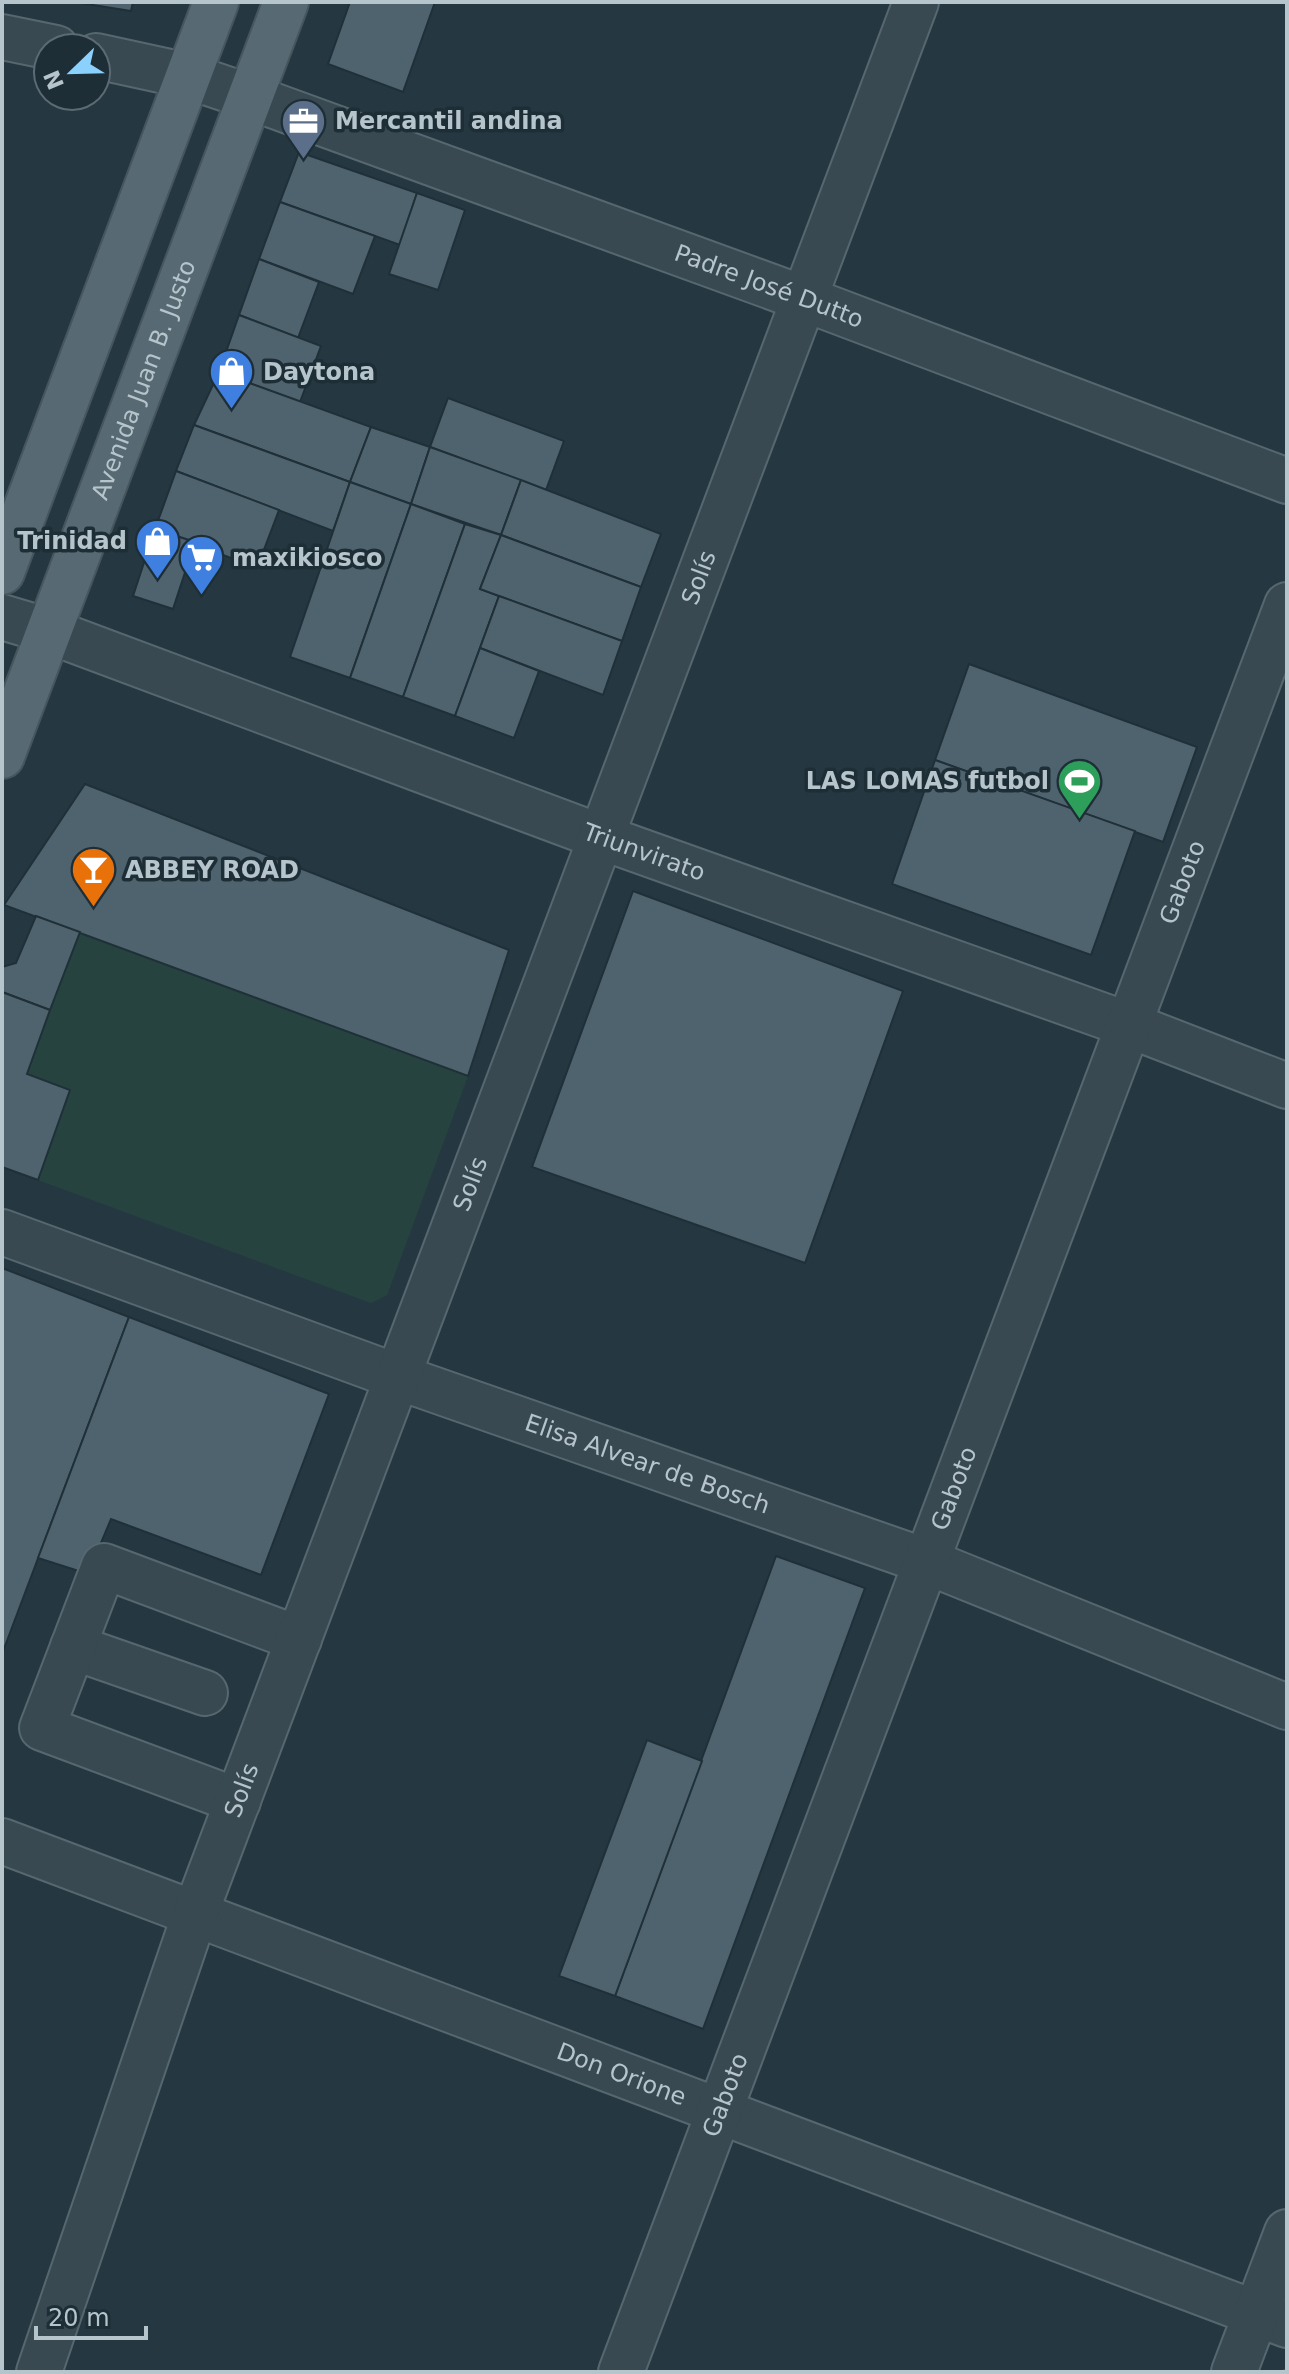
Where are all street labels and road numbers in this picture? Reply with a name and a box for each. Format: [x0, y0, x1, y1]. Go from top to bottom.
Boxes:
street label: Padre José Dutto [671, 239, 867, 334]
street label: Avenida Juan B. Justo [86, 256, 202, 504]
street label: Solís [676, 547, 722, 609]
street label: Triunvirato [578, 817, 709, 887]
street label: Gaboto [1154, 836, 1211, 928]
street label: Solís [447, 1153, 493, 1215]
street label: Elisa Alvear de Bosch [521, 1408, 774, 1520]
street label: Gaboto [925, 1443, 982, 1534]
street label: Solís [219, 1759, 265, 1821]
street label: Don Orione [553, 2037, 690, 2111]
street label: Gaboto [697, 2049, 754, 2141]

